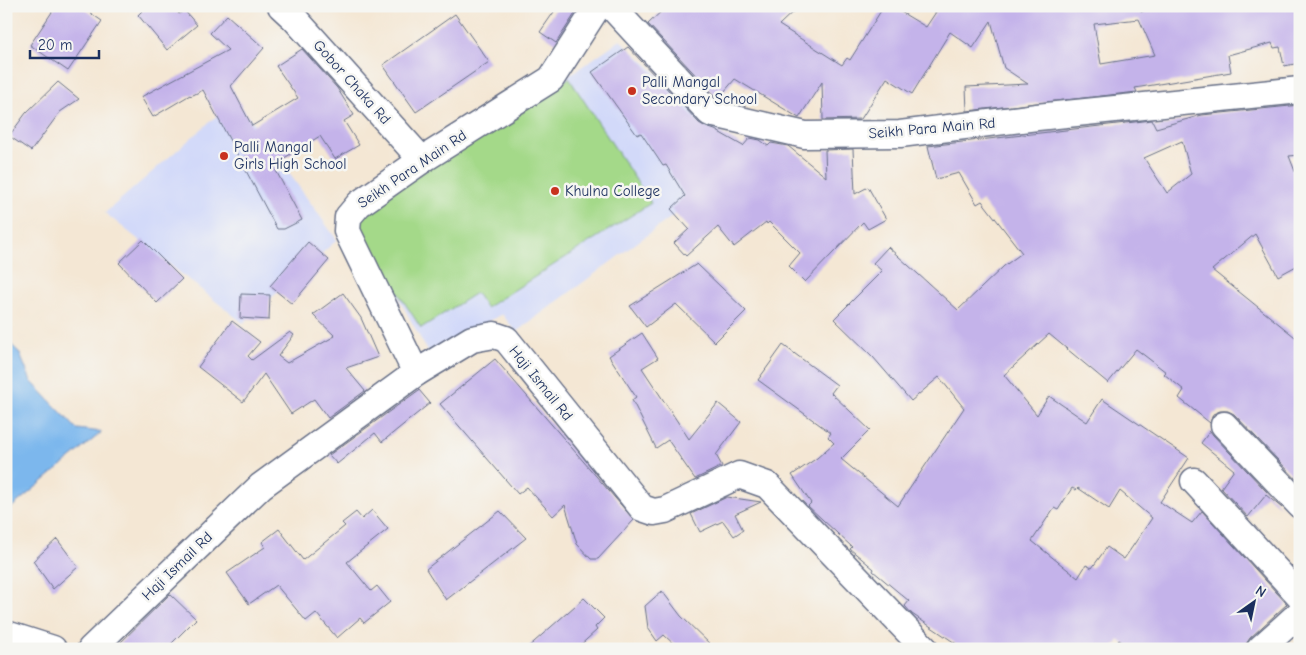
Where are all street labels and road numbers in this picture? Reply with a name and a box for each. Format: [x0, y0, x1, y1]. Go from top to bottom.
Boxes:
street label: Gobor Chaka Rd [310, 36, 394, 128]
street label: Seikh Para Main Rd [868, 113, 996, 143]
street label: Seikh Para Main Rd [354, 126, 470, 212]
street label: Haji Ismail Rd [505, 342, 577, 424]
street label: Haji Ismail Rd [138, 528, 216, 604]

